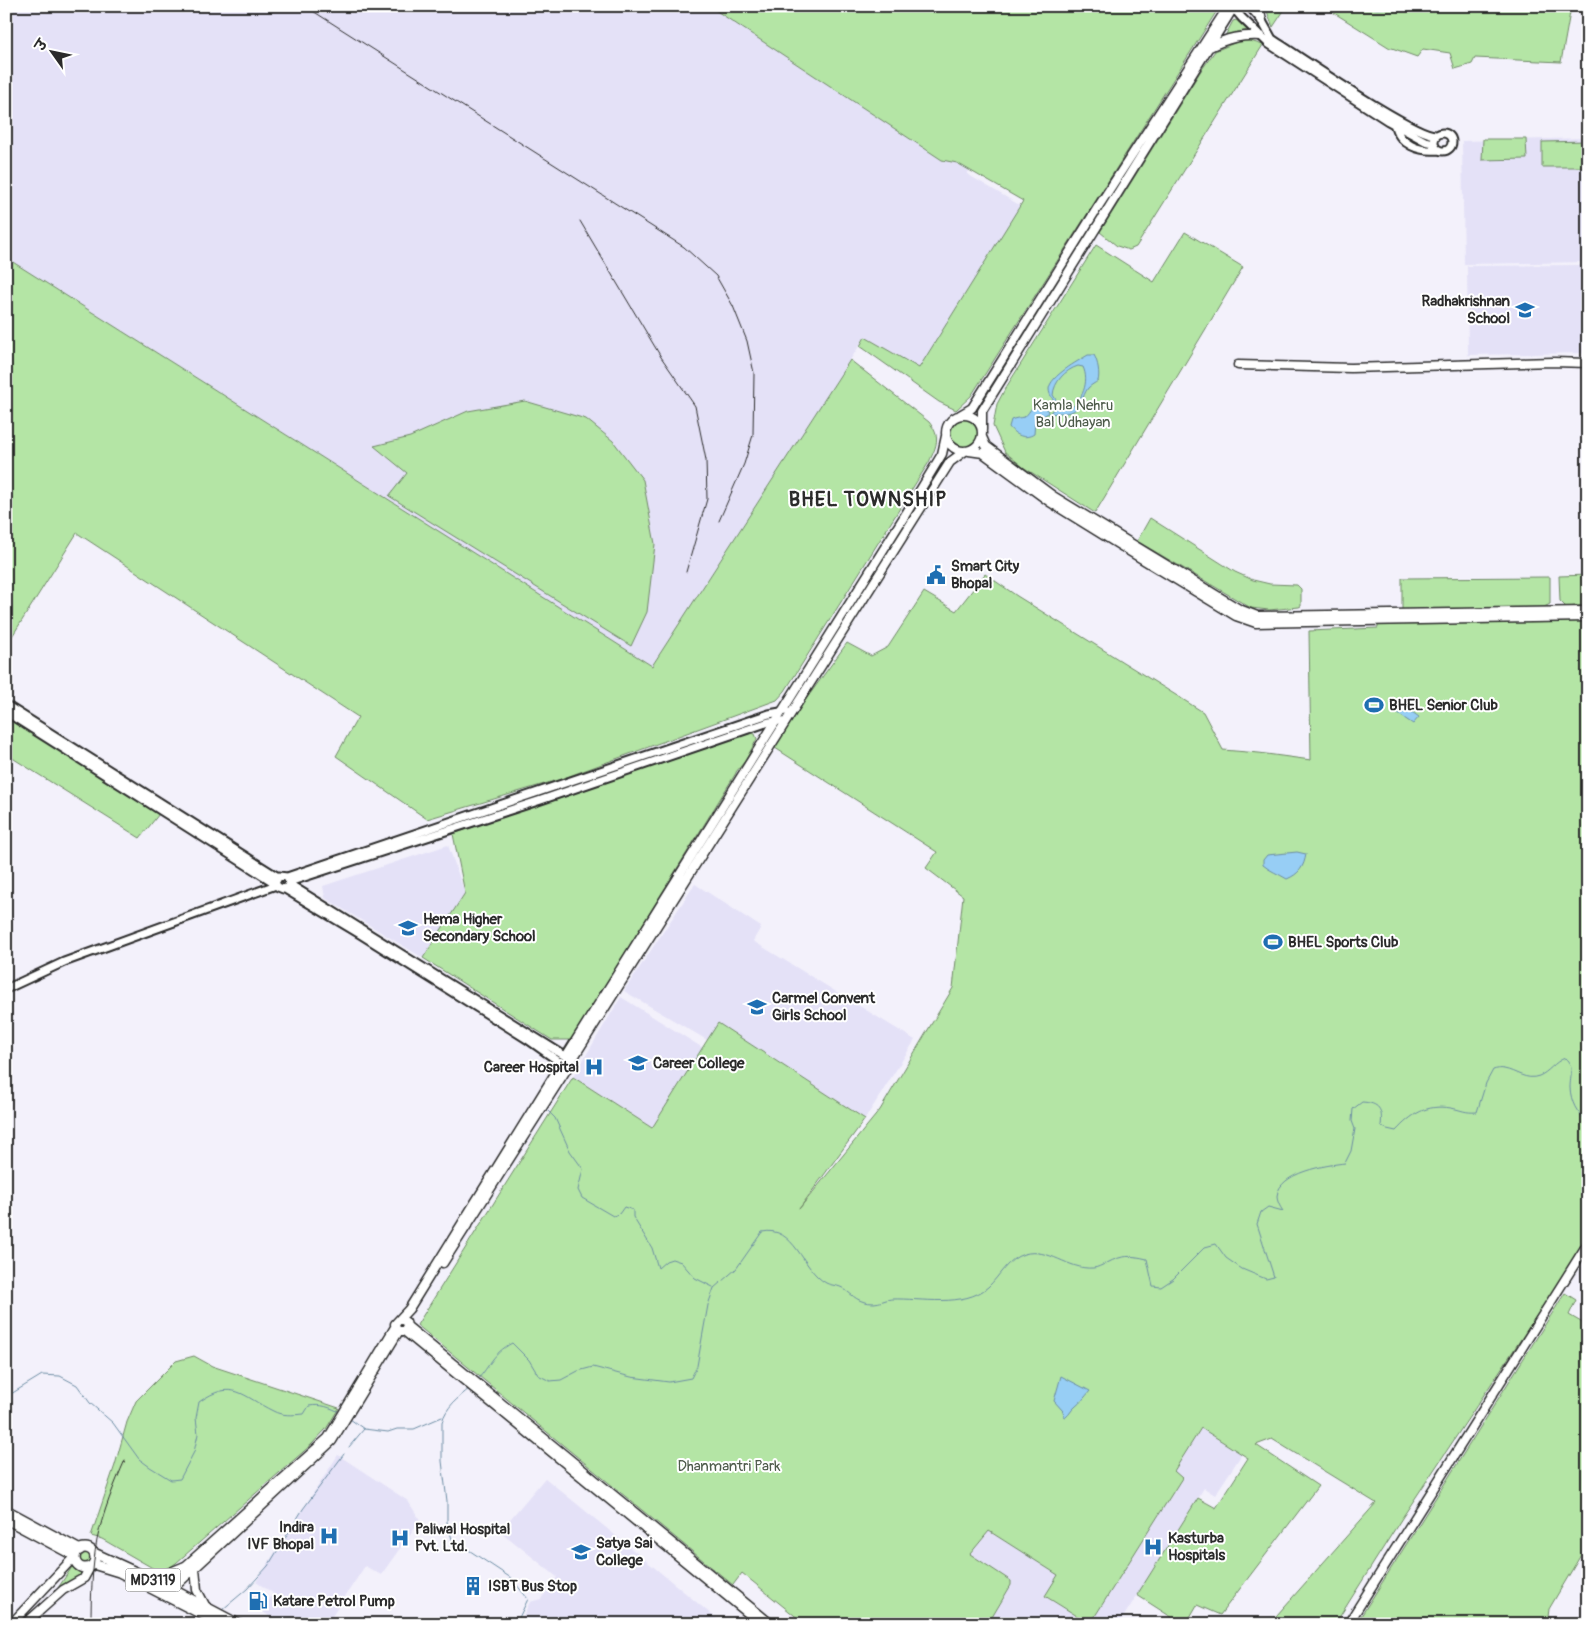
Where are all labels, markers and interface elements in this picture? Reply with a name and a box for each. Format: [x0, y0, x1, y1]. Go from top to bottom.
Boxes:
north arrow [28, 28, 78, 78]
text: उ [31, 35, 52, 55]
place label: Radhakrishnan School [1421, 292, 1511, 328]
school or university icon: Radhakrishnan School [1514, 299, 1536, 321]
park label: Kamla Nehru Bal Udhayan [1033, 396, 1113, 432]
district label: BHEL TOWNSHIP [789, 487, 947, 512]
place label: Smart City Bhopal [951, 557, 1020, 593]
public building icon: Smart City Bhopal [925, 564, 947, 586]
sports icon: BHEL Senior Club [1363, 694, 1385, 716]
place label: BHEL Senior Club [1389, 696, 1498, 715]
place label: Hema Higher Secondary School [423, 910, 536, 946]
school or university icon: Hema Higher Secondary School [397, 917, 419, 939]
sports icon: BHEL Sports Club [1262, 931, 1284, 953]
place label: BHEL Sports Club [1288, 933, 1398, 952]
place label: Carmel Convent Girls School [772, 989, 876, 1025]
school or university icon: Carmel Convent Girls School [746, 996, 768, 1018]
school or university icon: Career College [627, 1052, 649, 1074]
place label: Career College [653, 1054, 745, 1073]
hospital icon: Career Hospital [583, 1056, 605, 1078]
place label: Career Hospital [484, 1058, 579, 1077]
park label: Dhanmantri Park [677, 1457, 781, 1476]
place label: Indira IVF Bhopal [247, 1518, 314, 1554]
place label: Paliwal Hospital Pvt. Ltd. [415, 1520, 510, 1556]
hospital icon: Indira IVF Bhopal [318, 1525, 340, 1547]
hospital icon: Paliwal Hospital Pvt. Ltd. [389, 1527, 411, 1549]
place label: Kasturba Hospitals [1168, 1529, 1226, 1565]
place label: Satya Sai College [596, 1534, 653, 1570]
hospital icon: Kasturba Hospitals [1142, 1536, 1164, 1558]
school or university icon: Satya Sai College [570, 1541, 592, 1563]
road number: MD3119 [126, 1568, 180, 1592]
building icon: ISBT Bus Stop [462, 1575, 484, 1597]
place label: ISBT Bus Stop [488, 1577, 577, 1596]
fuel station icon: Katare Petrol Pump [247, 1590, 269, 1612]
place label: Katare Petrol Pump [273, 1592, 395, 1611]

